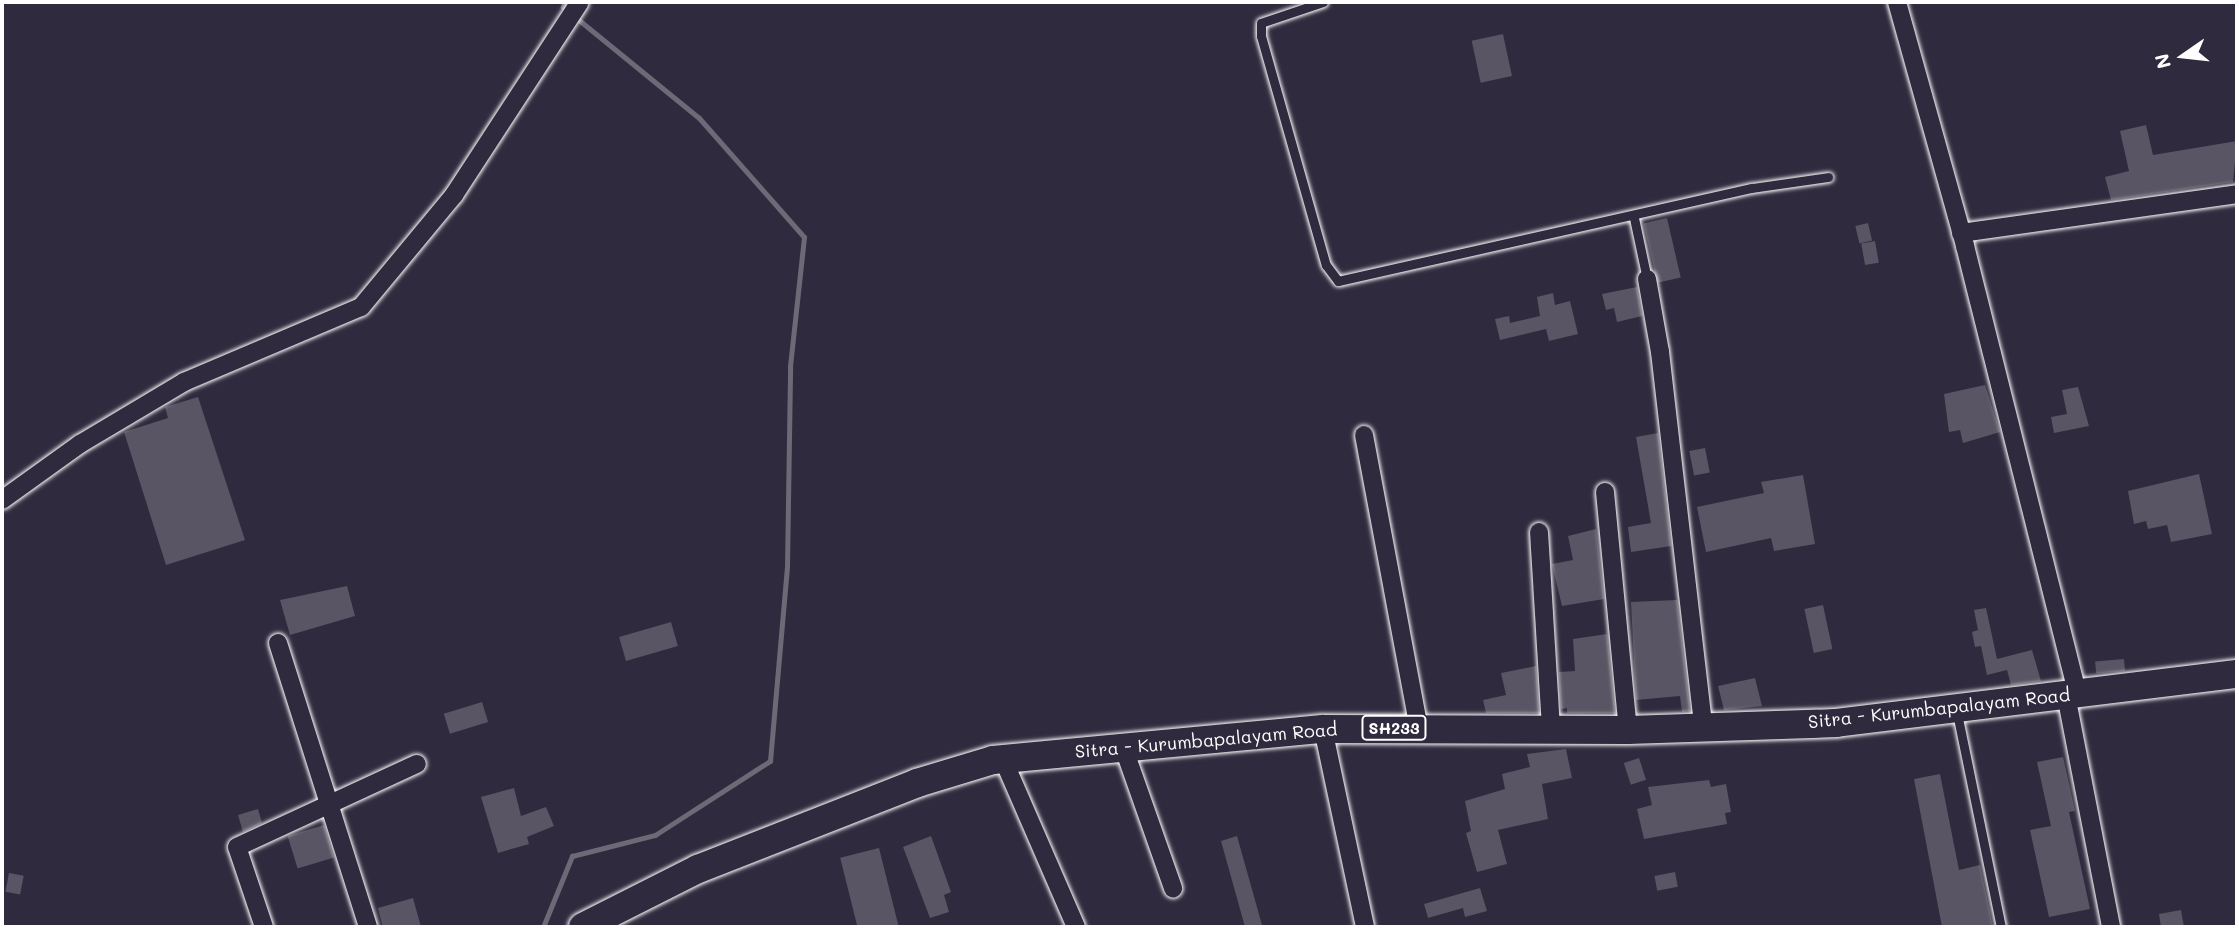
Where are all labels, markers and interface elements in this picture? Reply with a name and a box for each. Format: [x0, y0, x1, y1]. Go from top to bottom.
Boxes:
north arrow [2148, 21, 2218, 91]
text: N [2148, 51, 2176, 71]
street label: Sitra - Kurumbapalayam Road [1807, 684, 2071, 732]
road number: SH233 [1361, 716, 1427, 740]
street label: Sitra - Kurumbapalayam Road [1074, 718, 1338, 762]

